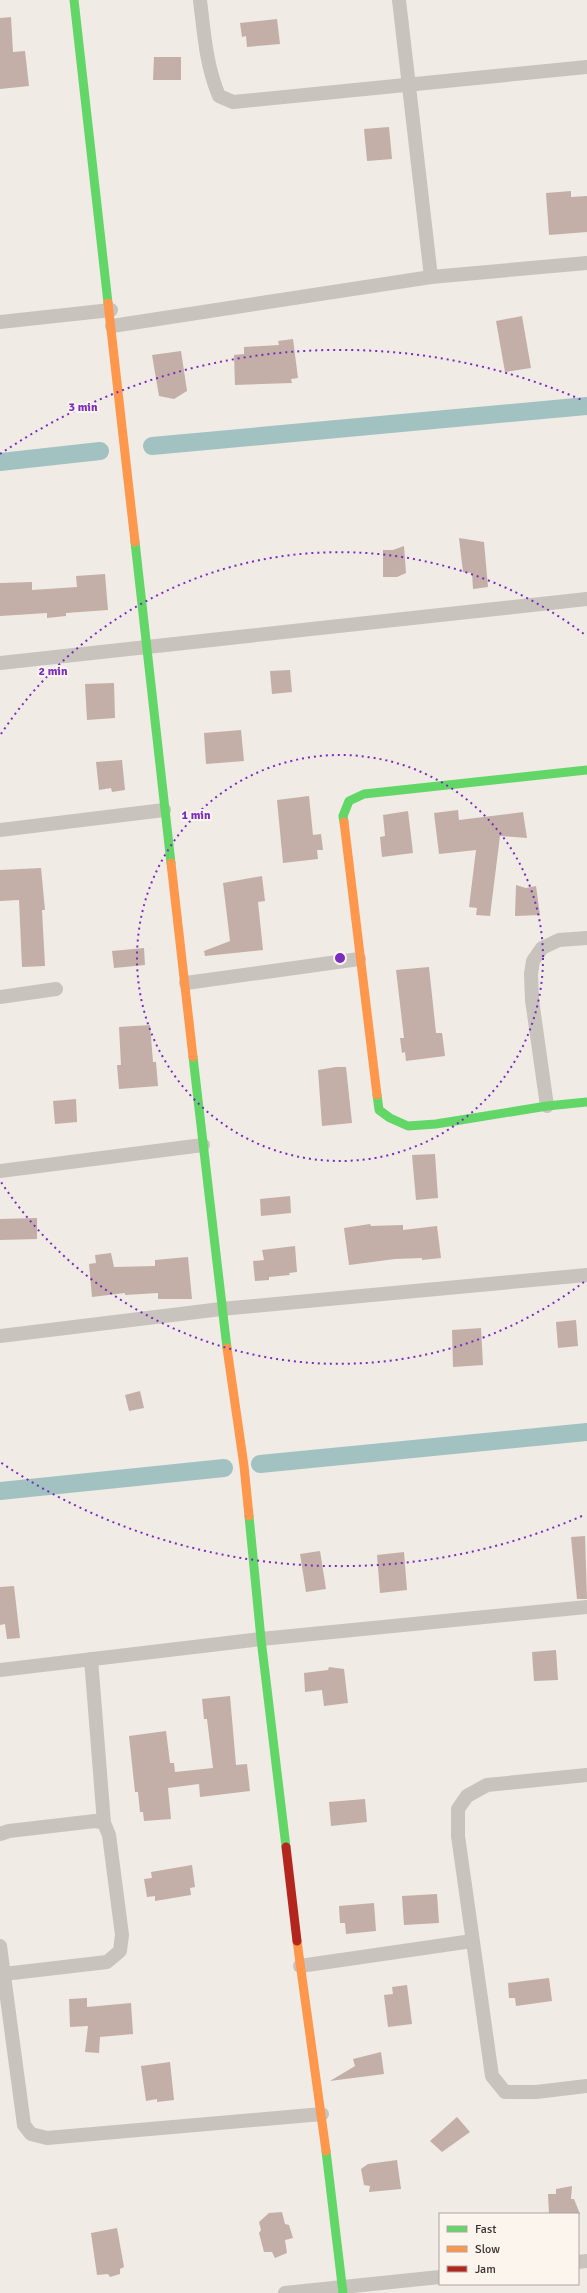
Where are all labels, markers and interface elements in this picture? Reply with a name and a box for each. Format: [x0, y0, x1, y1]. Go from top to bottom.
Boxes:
text: 3 min [69, 400, 98, 415]
text: 2 min [39, 664, 68, 679]
text: 1 min [182, 808, 211, 823]
centre of rings [333, 951, 347, 965]
legend [439, 2213, 579, 2285]
text: Fast [475, 2222, 496, 2237]
text: Slow [475, 2242, 500, 2257]
text: Jam [475, 2262, 496, 2277]

